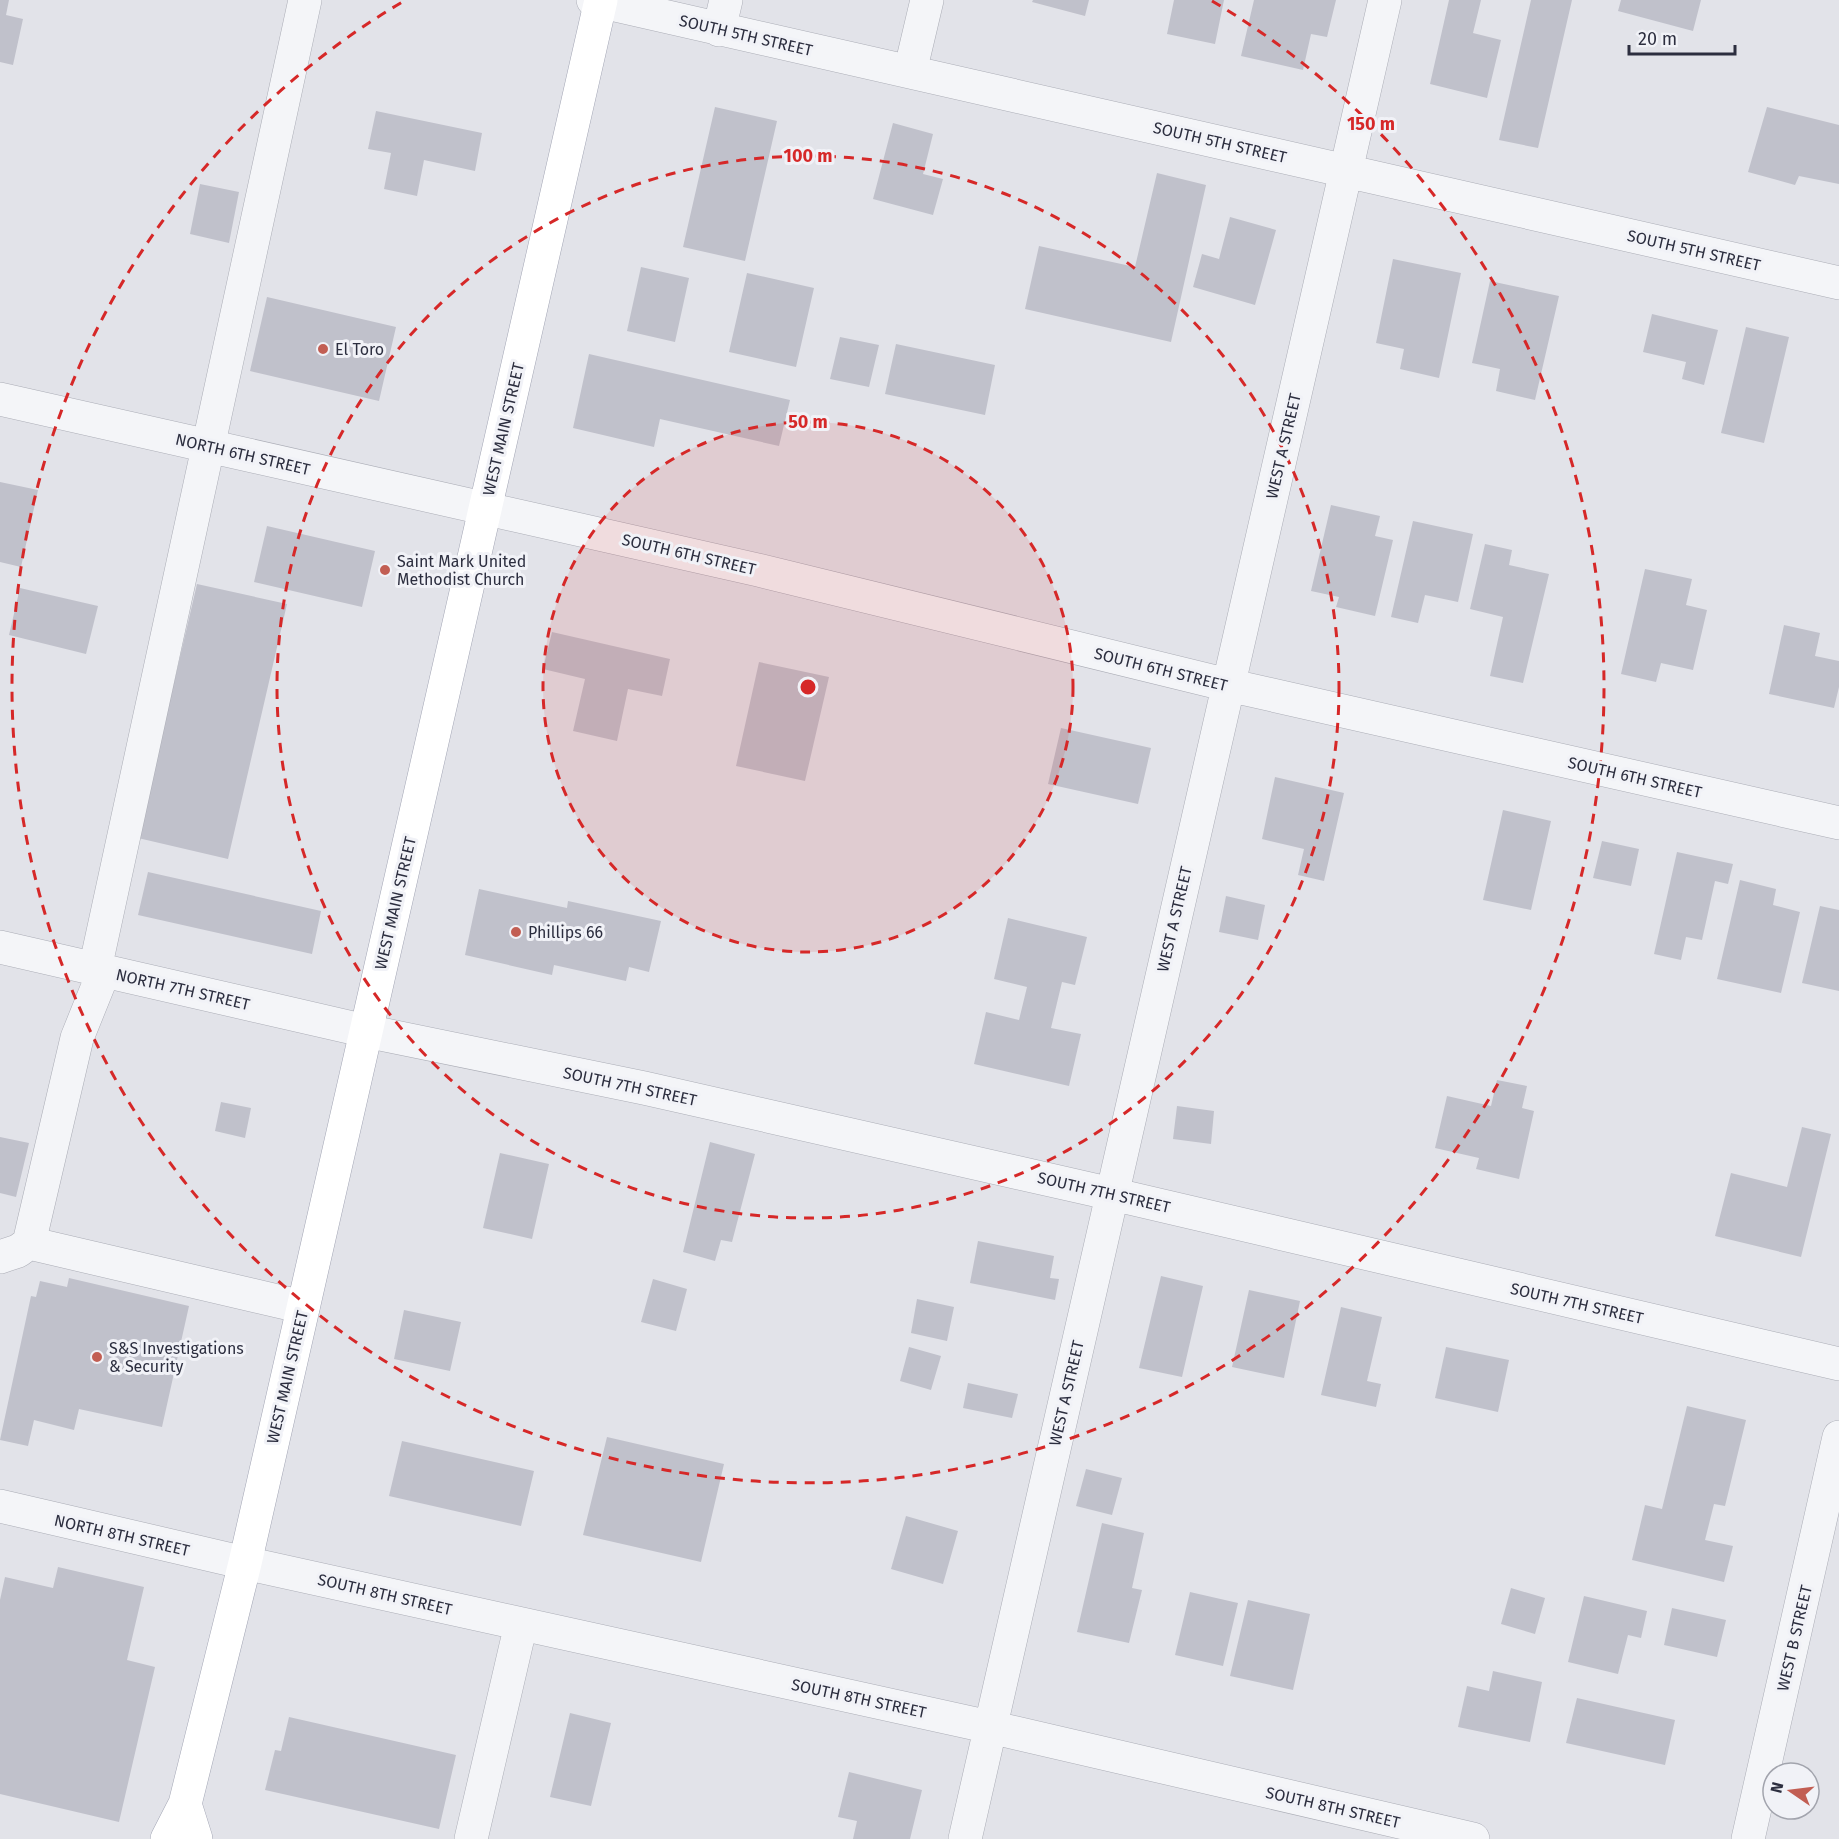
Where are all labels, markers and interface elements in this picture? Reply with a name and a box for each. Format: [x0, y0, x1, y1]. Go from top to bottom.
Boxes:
street label: SOUTH 5TH STREET [677, 11, 815, 60]
scale bar [1629, 18, 1736, 56]
text: 20 m [1638, 28, 1677, 50]
text: 150 m [1347, 113, 1395, 135]
street label: SOUTH 5TH STREET [1151, 118, 1289, 167]
text: 100 m [784, 145, 832, 167]
street label: SOUTH 5TH STREET [1625, 226, 1763, 275]
place label: El Toro [335, 340, 384, 359]
marker: El Toro [316, 342, 330, 356]
street label: WEST MAIN STREET [479, 360, 528, 497]
street label: WEST A STREET [1262, 391, 1305, 501]
text: 50 m [788, 411, 828, 433]
street label: NORTH 6TH STREET [174, 430, 313, 479]
street label: SOUTH 6TH STREET [620, 530, 758, 579]
place label: Saint Mark United Methodist Church [397, 552, 526, 589]
marker: Saint Mark United Methodist Church [378, 563, 392, 577]
street label: SOUTH 6TH STREET [1092, 644, 1230, 695]
centre of rings [798, 677, 818, 697]
street label: SOUTH 6TH STREET [1566, 753, 1704, 802]
street label: WEST MAIN STREET [371, 834, 420, 971]
street label: WEST A STREET [1153, 864, 1196, 974]
place label: Phillips 66 [528, 923, 603, 942]
marker: Phillips 66 [509, 925, 523, 939]
street label: NORTH 7TH STREET [114, 965, 252, 1014]
street label: SOUTH 7TH STREET [561, 1063, 699, 1110]
street label: SOUTH 7TH STREET [1036, 1168, 1173, 1217]
street label: SOUTH 7TH STREET [1509, 1279, 1646, 1328]
street label: WEST MAIN STREET [263, 1308, 312, 1445]
street label: WEST A STREET [1045, 1338, 1088, 1448]
place label: S&S Investigations & Security [109, 1339, 244, 1376]
marker: S&S Investigations & Security [90, 1350, 104, 1364]
street label: NORTH 8TH STREET [52, 1511, 192, 1560]
street label: SOUTH 8TH STREET [316, 1570, 455, 1619]
street label: WEST B STREET [1773, 1583, 1816, 1693]
street label: SOUTH 8TH STREET [790, 1675, 929, 1722]
north arrow [1761, 1761, 1821, 1821]
text: N [1766, 1780, 1787, 1795]
street label: SOUTH 8TH STREET [1264, 1783, 1403, 1832]

